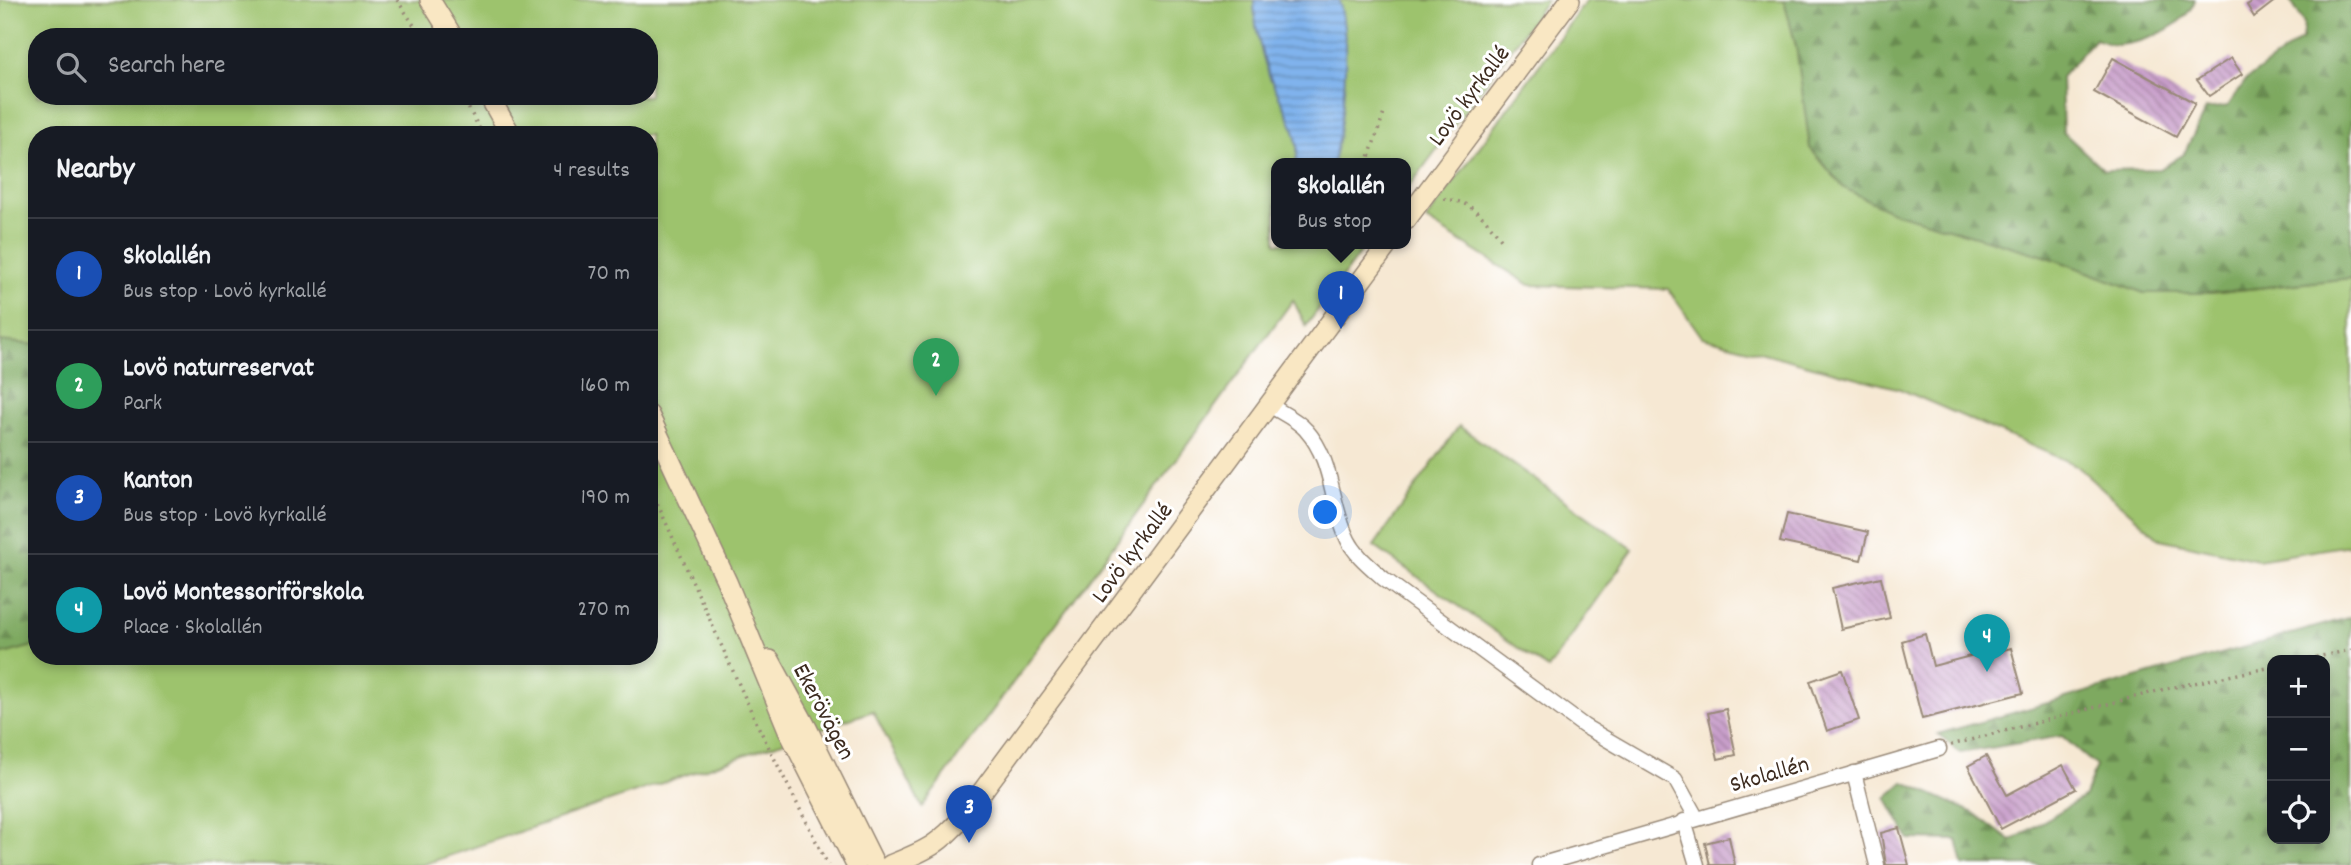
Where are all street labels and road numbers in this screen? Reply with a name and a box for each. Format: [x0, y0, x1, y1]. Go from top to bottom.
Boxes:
street label: Lovö kyrkallé [1421, 39, 1519, 154]
street label: Lovö kyrkallé [1084, 496, 1182, 611]
street label: Ekerövägen [783, 658, 862, 767]
street label: Skolallén [1726, 748, 1813, 803]

